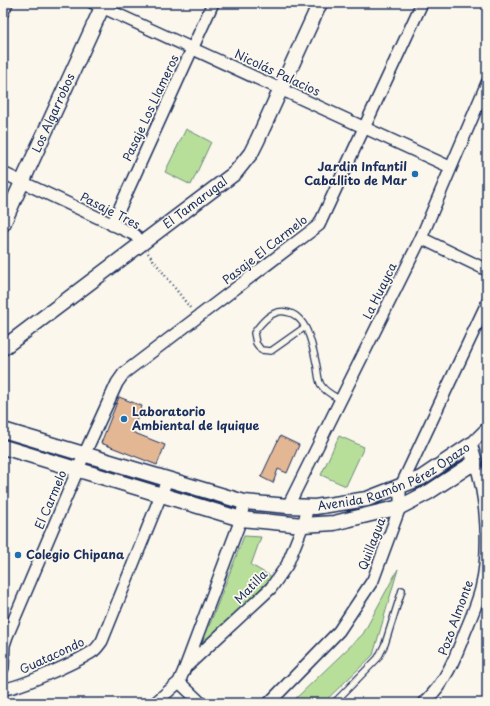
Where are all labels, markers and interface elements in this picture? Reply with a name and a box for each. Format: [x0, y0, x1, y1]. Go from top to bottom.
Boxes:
street label: Nicolás Palacios [232, 44, 324, 100]
street label: Pasaje Los Llameros [117, 51, 183, 164]
street label: Los Algarrobos [27, 70, 79, 155]
place label: Jardin Infantil Caballito de Mar [304, 157, 408, 189]
marker: Jardin Infantil Caballito de Mar [410, 169, 420, 179]
street label: El Tamarugal [159, 172, 231, 232]
street label: Pasaje Tres [77, 187, 144, 233]
street label: Pasaje El Carmelo [218, 210, 311, 288]
street label: La Huayca [358, 259, 401, 322]
place label: Laboratorio Ambiental de Iquique [131, 402, 259, 434]
marker: Laboratorio Ambiental de Iquique [119, 414, 129, 424]
street label: Avenida Ramón Pérez Opazo [316, 438, 473, 515]
street label: El Carmelo [30, 467, 71, 532]
street label: Quillagua [353, 514, 390, 573]
place label: Colegio Chipana [26, 545, 125, 563]
marker: Colegio Chipana [13, 550, 23, 560]
street label: Matilla [230, 565, 271, 607]
street label: Pozo Almonte [433, 577, 477, 658]
street label: Guatacondo [16, 632, 87, 678]

